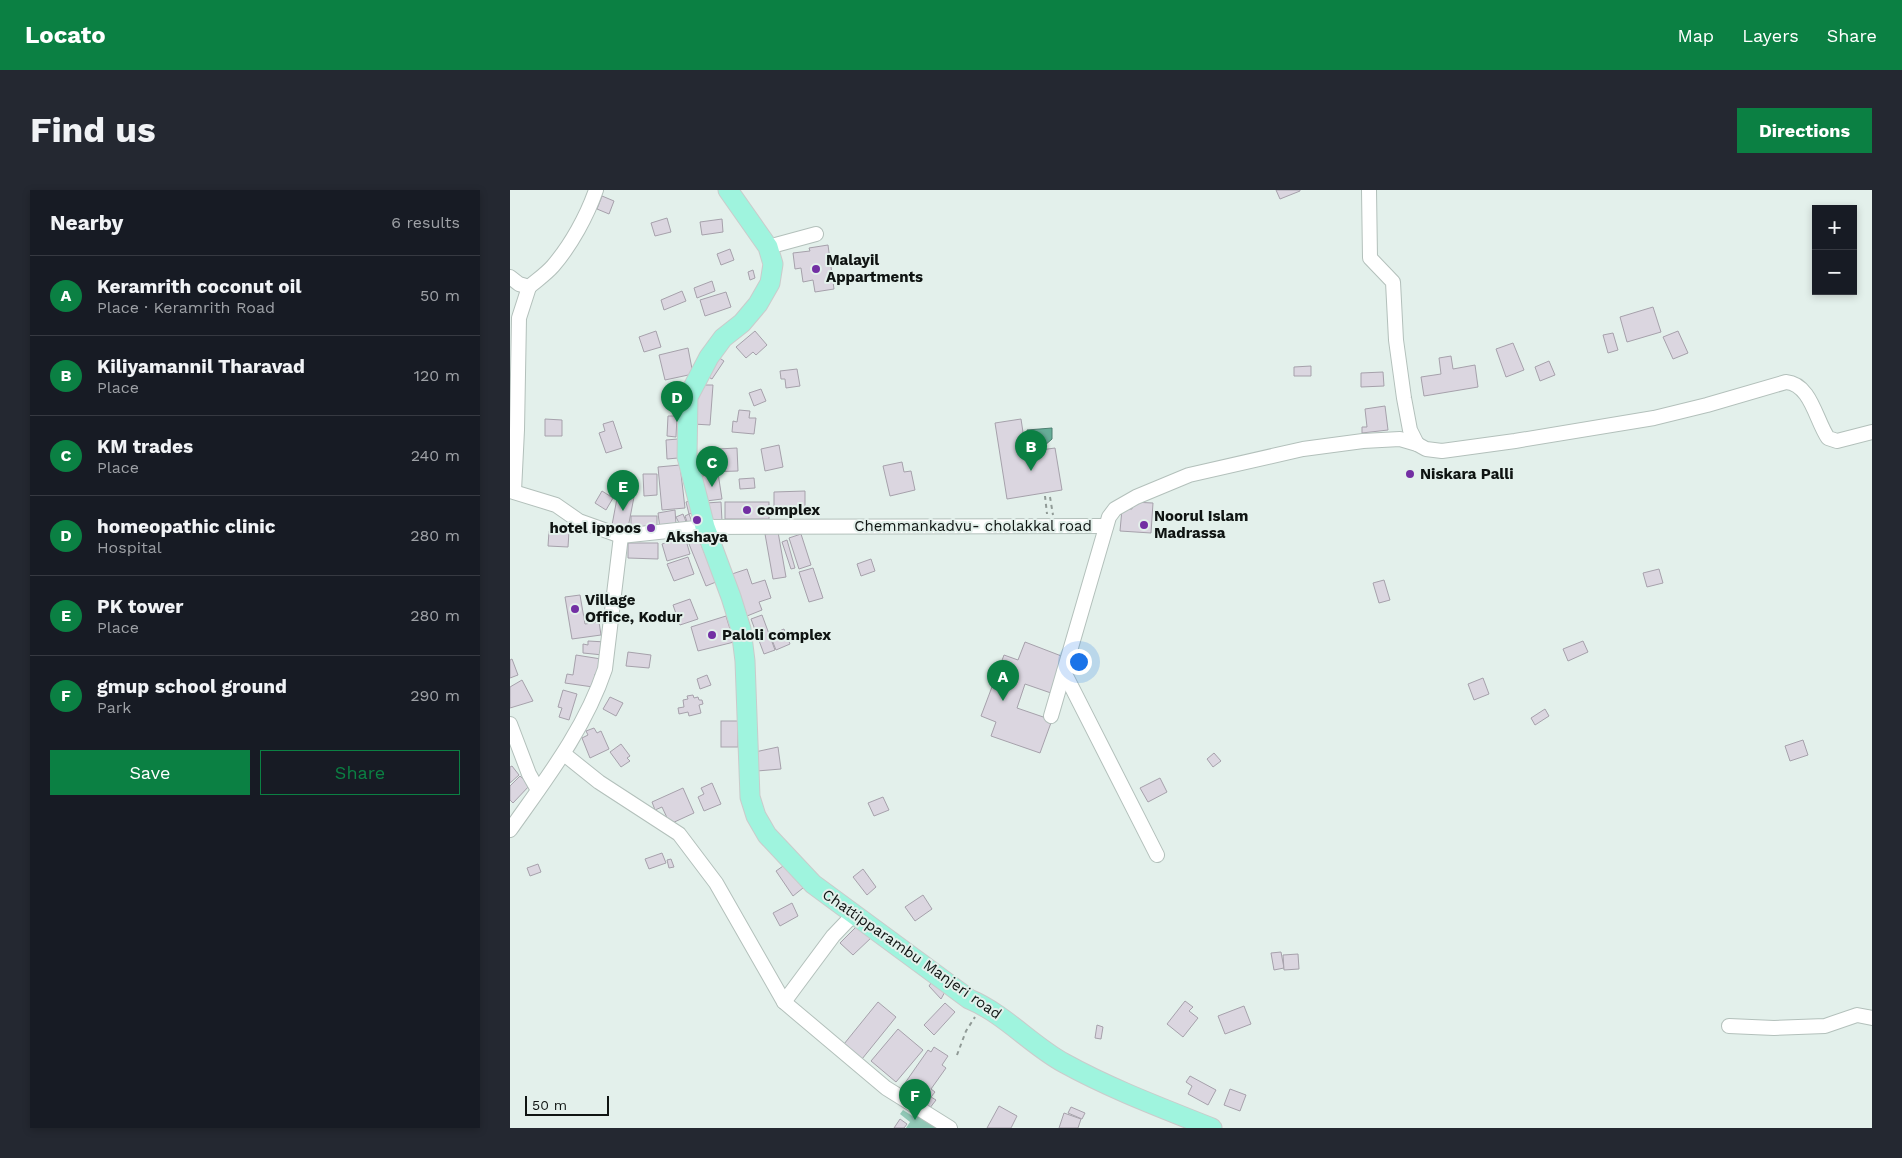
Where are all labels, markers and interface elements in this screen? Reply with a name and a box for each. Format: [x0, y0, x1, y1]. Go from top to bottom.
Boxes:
text: Locato [25, 21, 106, 49]
text: Map [1677, 25, 1714, 46]
text: Layers [1742, 25, 1799, 46]
text: Share [1827, 25, 1877, 46]
button: Directions [1737, 108, 1872, 153]
text: Find us [30, 109, 156, 151]
map controls [1812, 205, 1857, 295]
button: + [1812, 205, 1857, 250]
text: Nearby [50, 210, 123, 235]
text: 6 results [391, 213, 460, 232]
button: − [1812, 250, 1857, 295]
place label: Malayil Appartments [826, 251, 923, 286]
marker: Malayil Appartments [810, 263, 822, 275]
text: Keramrith coconut oil [97, 275, 302, 298]
text: A [61, 286, 71, 305]
text: 50 m [420, 286, 460, 305]
text: Place · Keramrith Road [97, 298, 275, 317]
text: Kiliyamannil Tharavad [97, 355, 305, 378]
text: B [61, 366, 71, 385]
text: 120 m [414, 366, 460, 385]
text: Place [97, 378, 139, 397]
pin: D [661, 381, 693, 422]
pin: B [1015, 430, 1047, 471]
text: KM trades [97, 435, 193, 458]
text: C [61, 446, 71, 465]
text: 240 m [411, 446, 460, 465]
pin: C [696, 446, 728, 487]
text: Place [97, 458, 139, 477]
place label: Niskara Palli [1420, 465, 1514, 483]
marker: Niskara Palli [1404, 468, 1416, 480]
pin: E [607, 470, 639, 511]
place label: complex [757, 501, 820, 519]
marker: complex [741, 504, 753, 516]
place label: Noorul Islam Madrassa [1154, 507, 1248, 542]
marker: Akshaya [691, 514, 703, 526]
text: homeopathic clinic [97, 515, 276, 538]
street label: Chemmankadvu- cholakkal road [854, 517, 1092, 535]
place label: hotel ippoos [549, 519, 641, 537]
marker: Noorul Islam Madrassa [1138, 519, 1150, 531]
marker: hotel ippoos [645, 522, 657, 534]
text: D [60, 526, 72, 545]
text: 280 m [410, 526, 460, 545]
place label: Akshaya [666, 528, 728, 546]
text: Hospital [97, 538, 162, 557]
place label: Village Office, Kodur [585, 591, 683, 626]
text: PK tower [97, 595, 184, 618]
marker: Village Office, Kodur [569, 603, 581, 615]
text: E [61, 606, 71, 625]
text: 280 m [410, 606, 460, 625]
text: Place [97, 618, 139, 637]
place label: Paloli complex [722, 626, 831, 644]
marker: Paloli complex [706, 629, 718, 641]
your location [1066, 649, 1092, 675]
pin: A [987, 660, 1019, 701]
text: gmup school ground [97, 675, 287, 698]
text: F [61, 686, 71, 705]
text: 290 m [410, 686, 460, 705]
text: Park [97, 698, 131, 717]
button: Save [50, 750, 250, 795]
button: Share [260, 750, 460, 795]
street label: Chattipparambu Manjeri road [819, 885, 1005, 1023]
pin: F [899, 1079, 931, 1120]
scale bar [525, 1093, 609, 1116]
text: 50 m [532, 1097, 567, 1113]

